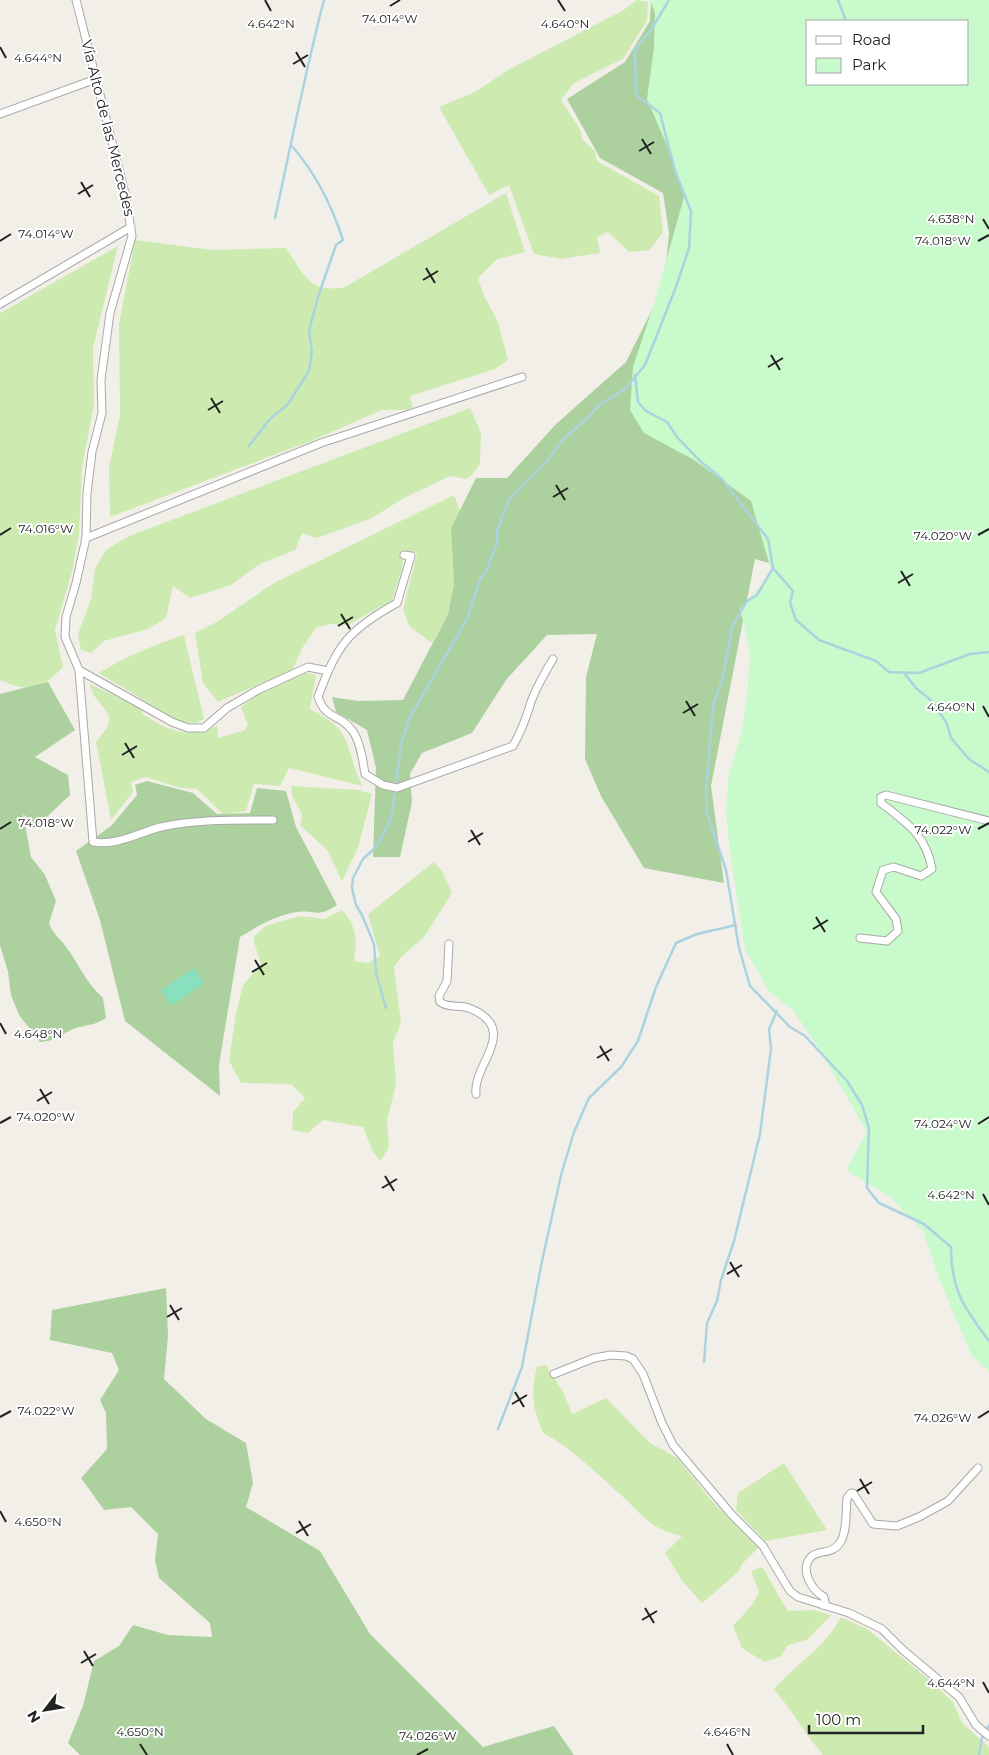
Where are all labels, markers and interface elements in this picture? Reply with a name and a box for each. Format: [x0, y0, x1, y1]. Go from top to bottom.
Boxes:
text: 74.014°W [362, 11, 418, 26]
text: 4.642°N [247, 16, 295, 31]
text: 4.640°N [541, 16, 589, 31]
legend [806, 20, 969, 85]
text: Road [852, 30, 891, 49]
street label: Vía Alto de las Mercedes [77, 38, 140, 218]
text: 4.644°N [14, 50, 62, 65]
text: Park [852, 55, 886, 74]
text: 4.638°N [927, 211, 975, 226]
text: 74.014°W [18, 226, 74, 241]
text: 74.018°W [915, 233, 971, 248]
text: 74.016°W [19, 521, 73, 536]
text: 74.020°W [914, 528, 972, 543]
text: 4.640°N [927, 699, 975, 714]
text: 74.018°W [18, 815, 74, 830]
text: 74.022°W [914, 822, 972, 837]
text: 4.648°N [14, 1026, 62, 1041]
text: 74.020°W [17, 1109, 75, 1124]
text: 74.024°W [914, 1116, 972, 1131]
text: 4.642°N [927, 1187, 975, 1202]
text: 74.022°W [17, 1403, 75, 1418]
text: 74.026°W [914, 1410, 972, 1425]
text: 4.650°N [14, 1514, 62, 1529]
text: 4.644°N [927, 1675, 975, 1690]
north arrow [20, 1685, 70, 1735]
scale bar [809, 1702, 923, 1734]
text: N [23, 1707, 44, 1726]
text: 100 m [816, 1710, 861, 1729]
text: 4.650°N [116, 1724, 164, 1739]
text: 4.646°N [703, 1724, 751, 1739]
text: 74.026°W [399, 1728, 457, 1743]

